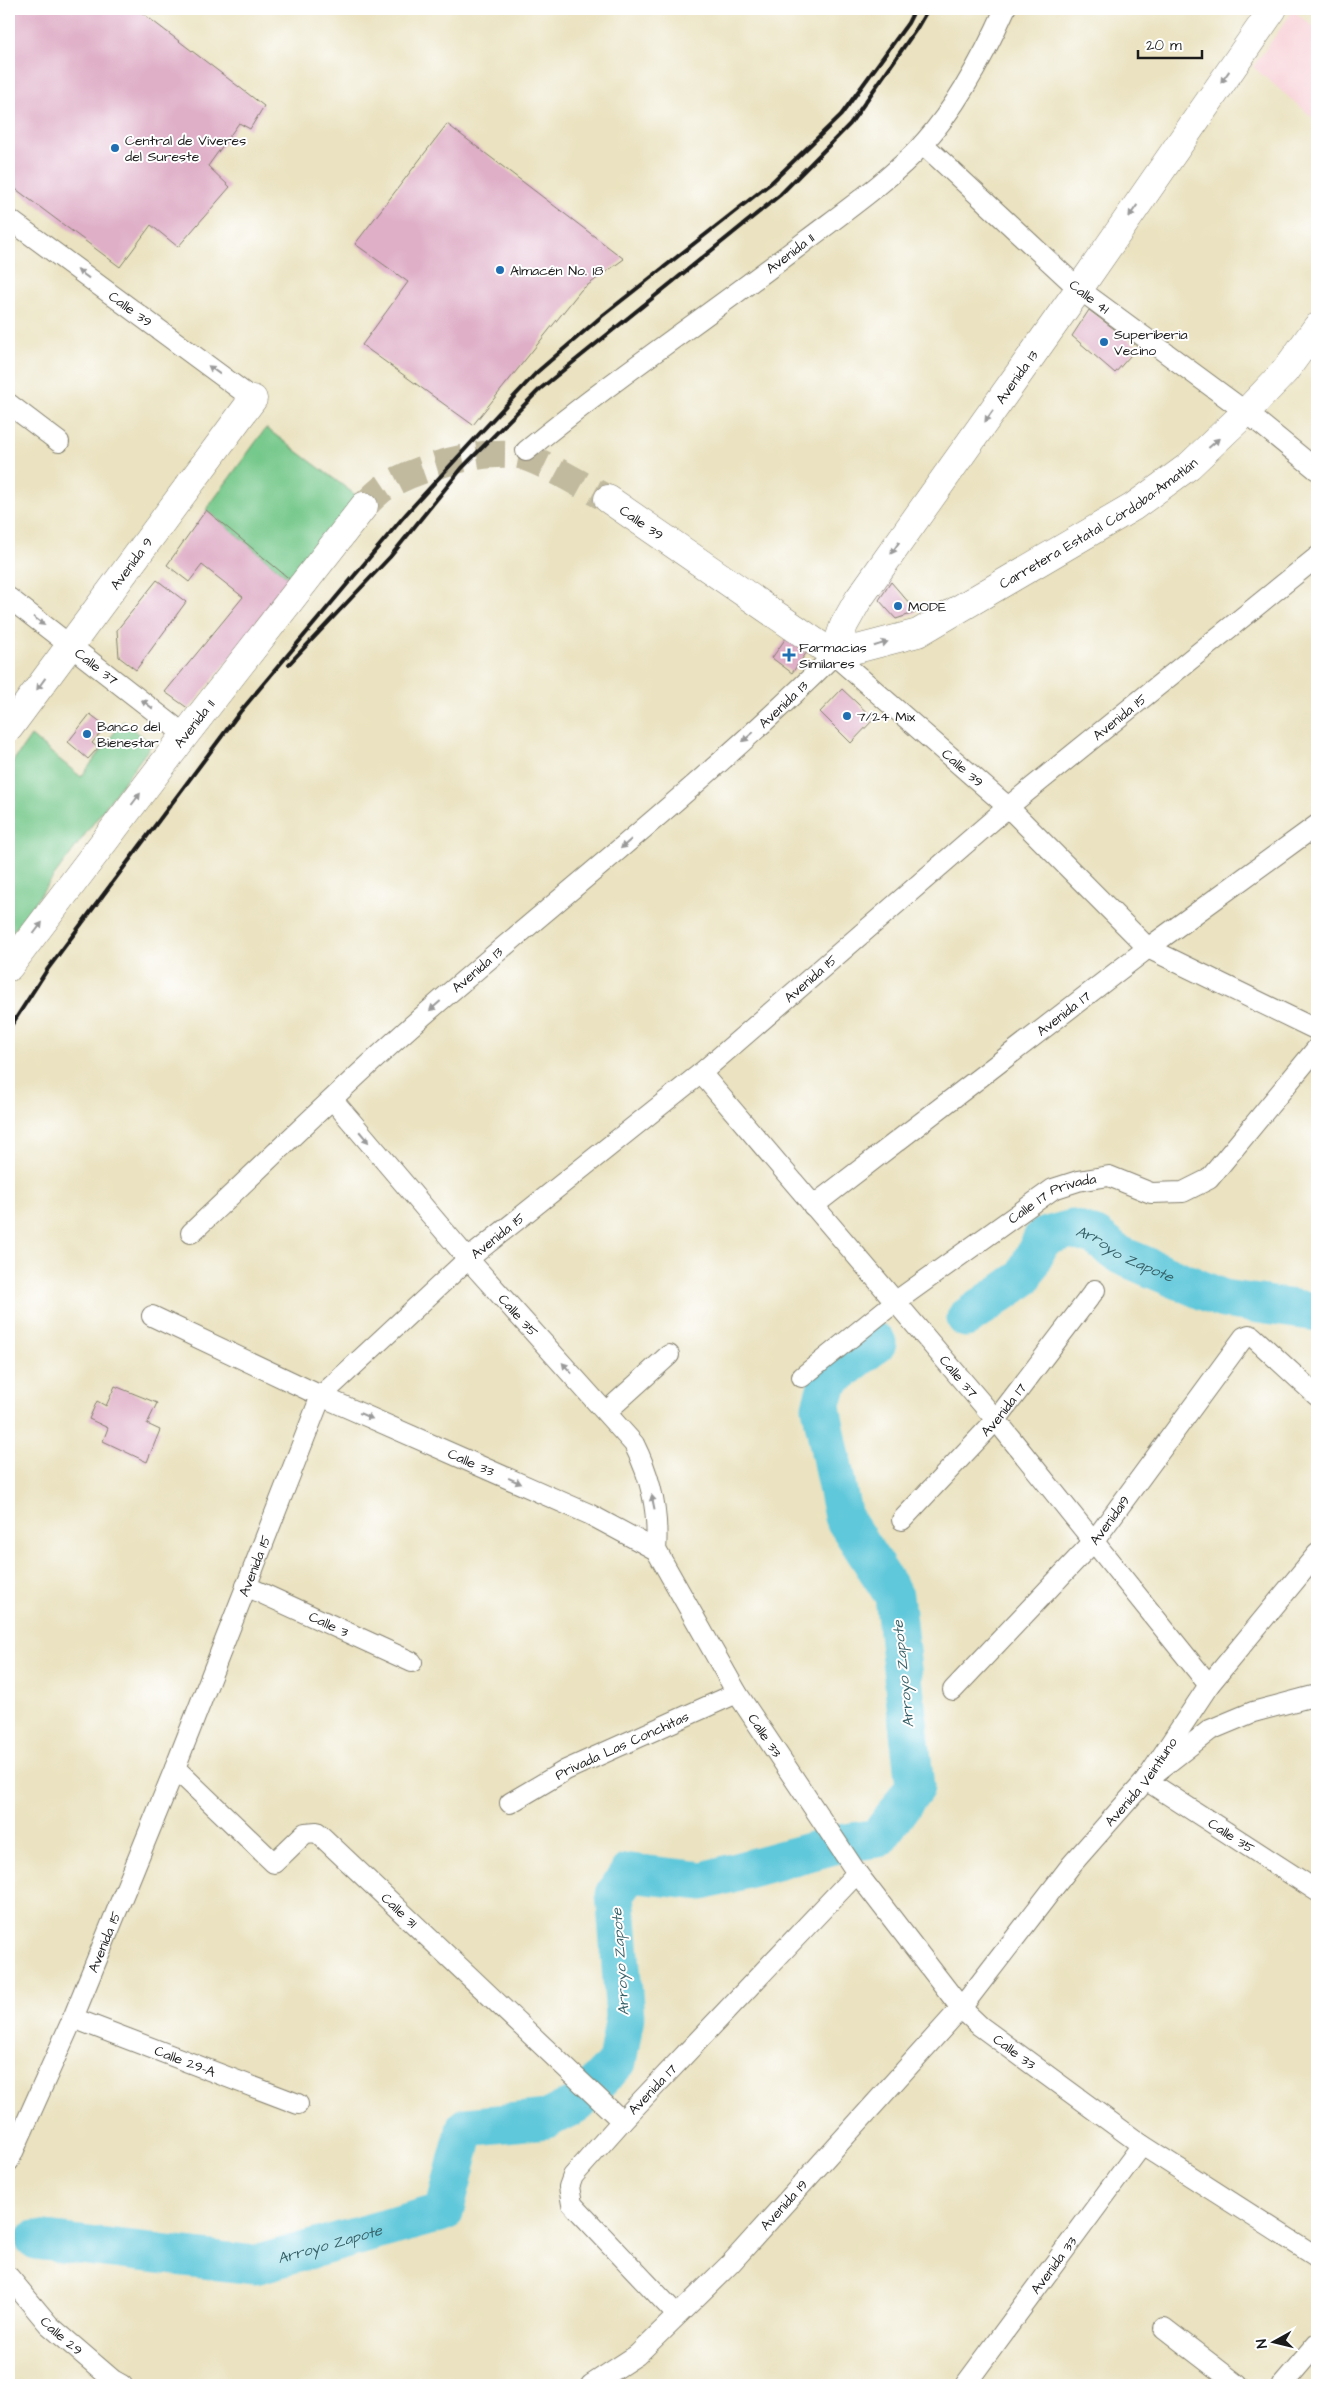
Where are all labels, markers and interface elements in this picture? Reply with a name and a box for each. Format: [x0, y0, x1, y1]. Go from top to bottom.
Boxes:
scale bar [1138, 28, 1202, 60]
text: 20 m [1146, 35, 1182, 56]
one-way arrow [1220, 71, 1230, 84]
place label: Central de Víveres del Sureste [125, 131, 246, 167]
marker: Central de Víveres del Sureste [109, 142, 121, 154]
one-way arrow [1128, 204, 1138, 218]
street label: Avenida 11 [762, 229, 819, 279]
place label: Almacén No. 18 [510, 261, 603, 281]
marker: Almacén No. 18 [494, 264, 506, 276]
one-way arrow [76, 269, 90, 279]
street label: Calle 41 [1064, 276, 1113, 319]
street label: Calle 39 [104, 287, 156, 332]
place label: Superiberia Vecino [1114, 325, 1188, 361]
marker: Superiberia Vecino [1098, 336, 1110, 348]
street label: Avenida 13 [991, 346, 1043, 408]
one-way arrow [207, 365, 221, 375]
one-way arrow [984, 409, 994, 422]
one-way arrow [1207, 437, 1219, 449]
street label: Carretera Estatal Córdoba-Amatlán [996, 454, 1203, 594]
street label: Calle 39 [615, 501, 667, 545]
street label: Avenida 9 [106, 534, 158, 594]
one-way arrow [890, 541, 900, 555]
place label: MODE [908, 597, 947, 617]
marker: MODE [892, 600, 904, 612]
one-way arrow [32, 616, 45, 627]
place label: Farmacias Similares [799, 638, 867, 674]
one-way arrow [874, 639, 889, 647]
street label: Calle 37 [70, 644, 122, 691]
marker: Farmacias Similares [783, 649, 795, 661]
one-way arrow [36, 677, 46, 691]
street label: Avenida 13 [754, 677, 813, 733]
street label: Avenida 15 [1089, 689, 1152, 746]
street label: Avenida 11 [170, 695, 220, 752]
one-way arrow [141, 699, 154, 710]
place label: 7/24 Mix [857, 707, 916, 727]
marker: 7/24 Mix [841, 710, 853, 722]
place label: Banco del Bienestar [97, 717, 160, 753]
marker: Banco del Bienestar [81, 728, 93, 740]
one-way arrow [742, 731, 754, 742]
street label: Calle 39 [937, 744, 988, 792]
one-way arrow [131, 793, 142, 806]
one-way arrow [620, 838, 632, 850]
one-way arrow [33, 922, 44, 935]
street label: Avenida 13 [448, 943, 508, 998]
street label: Avenida 15 [780, 950, 842, 1008]
street label: Avenida 17 [1033, 987, 1095, 1041]
one-way arrow [429, 1000, 442, 1011]
one-way arrow [359, 1130, 370, 1143]
street label: Calle 17 Privada [1004, 1169, 1098, 1229]
street label: Avenida 15 [467, 1208, 530, 1264]
water label: Arroyo Zapote [1073, 1221, 1177, 1288]
street label: Calle 35 [493, 1290, 542, 1342]
street label: Calle 37 [934, 1351, 982, 1403]
one-way arrow [561, 1363, 573, 1375]
street label: Avenida 17 [977, 1379, 1032, 1441]
one-way arrow [359, 1412, 373, 1420]
street label: Calle 33 [444, 1444, 497, 1482]
one-way arrow [508, 1478, 522, 1486]
street label: Avenida19 [1085, 1492, 1135, 1550]
one-way arrow [649, 1493, 657, 1509]
street label: Avenida 15 [234, 1532, 276, 1600]
street label: Calle 3 [305, 1607, 351, 1643]
water label: Arroyo Zapote [887, 1618, 921, 1729]
street label: Privada Las Conchitas [551, 1707, 692, 1785]
street label: Calle 33 [742, 1710, 786, 1762]
street label: Avenida Veintiuno [1100, 1734, 1183, 1831]
street label: Calle 35 [1204, 1814, 1258, 1859]
street label: Calle 31 [376, 1889, 422, 1933]
water label: Arroyo Zapote [606, 1907, 636, 2016]
street label: Avenida 15 [84, 1908, 127, 1976]
street label: Calle 33 [988, 2030, 1040, 2075]
street label: Calle 29-A [151, 2041, 218, 2083]
street label: Avenida 17 [624, 2060, 682, 2120]
street label: Avenida 19 [756, 2175, 813, 2235]
water label: Arroyo Zapote [275, 2220, 385, 2269]
street label: Avenida 33 [1026, 2233, 1082, 2299]
street label: Calle 29 [35, 2312, 87, 2361]
north arrow [1248, 2316, 1298, 2366]
text: N [1252, 2338, 1273, 2349]

